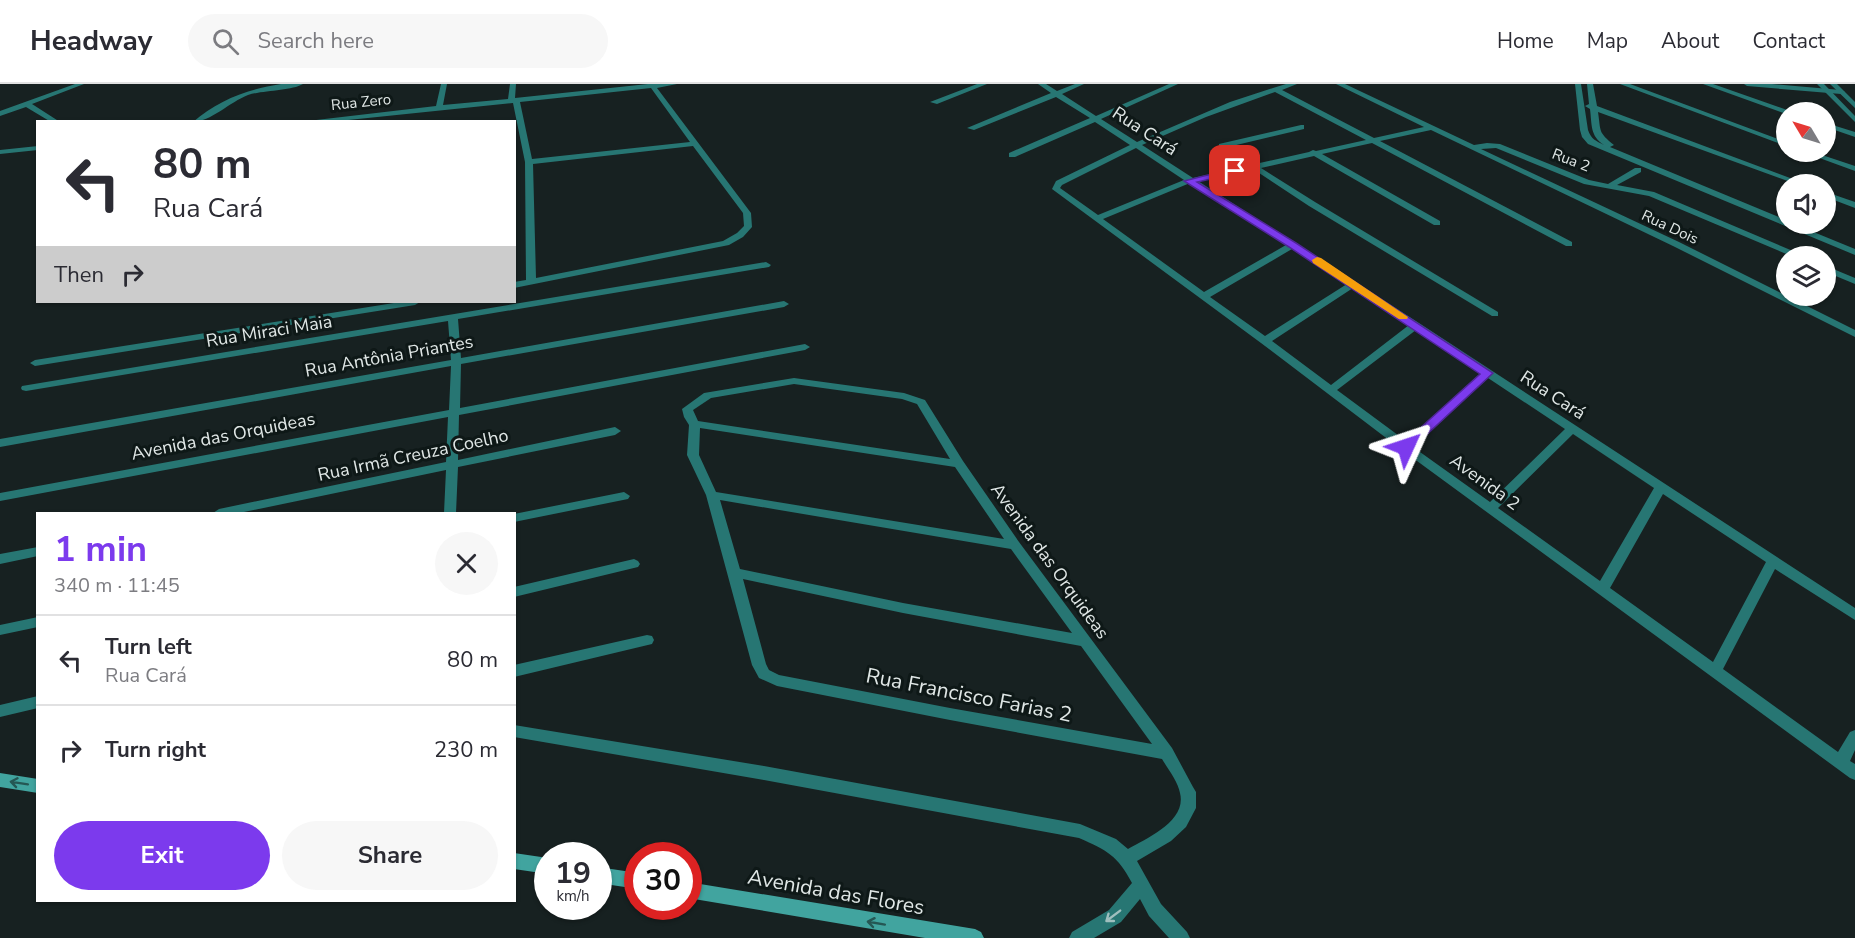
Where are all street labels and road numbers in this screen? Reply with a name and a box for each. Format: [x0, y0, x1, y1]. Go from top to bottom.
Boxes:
street label: Rua Zero [330, 89, 392, 115]
street label: Rua Cará [1108, 101, 1182, 161]
street label: Rua 2 [1549, 144, 1593, 176]
street label: Rua Dois [1638, 205, 1702, 249]
street label: Rua Miraci Maia [204, 309, 334, 353]
street label: Rua Antônia Priantes [303, 329, 475, 383]
street label: Rua Cará [1516, 365, 1590, 425]
street label: Avenida das Orquideas [129, 406, 317, 466]
street label: Rua Irmã Creuza Coelho [316, 423, 510, 487]
street label: Avenida 2 [1445, 448, 1525, 516]
street label: Avenida das Orquideas [985, 478, 1115, 644]
street label: Rua Francisco Farias 2 [864, 661, 1074, 729]
street label: Avenida das Flores [745, 863, 927, 921]

